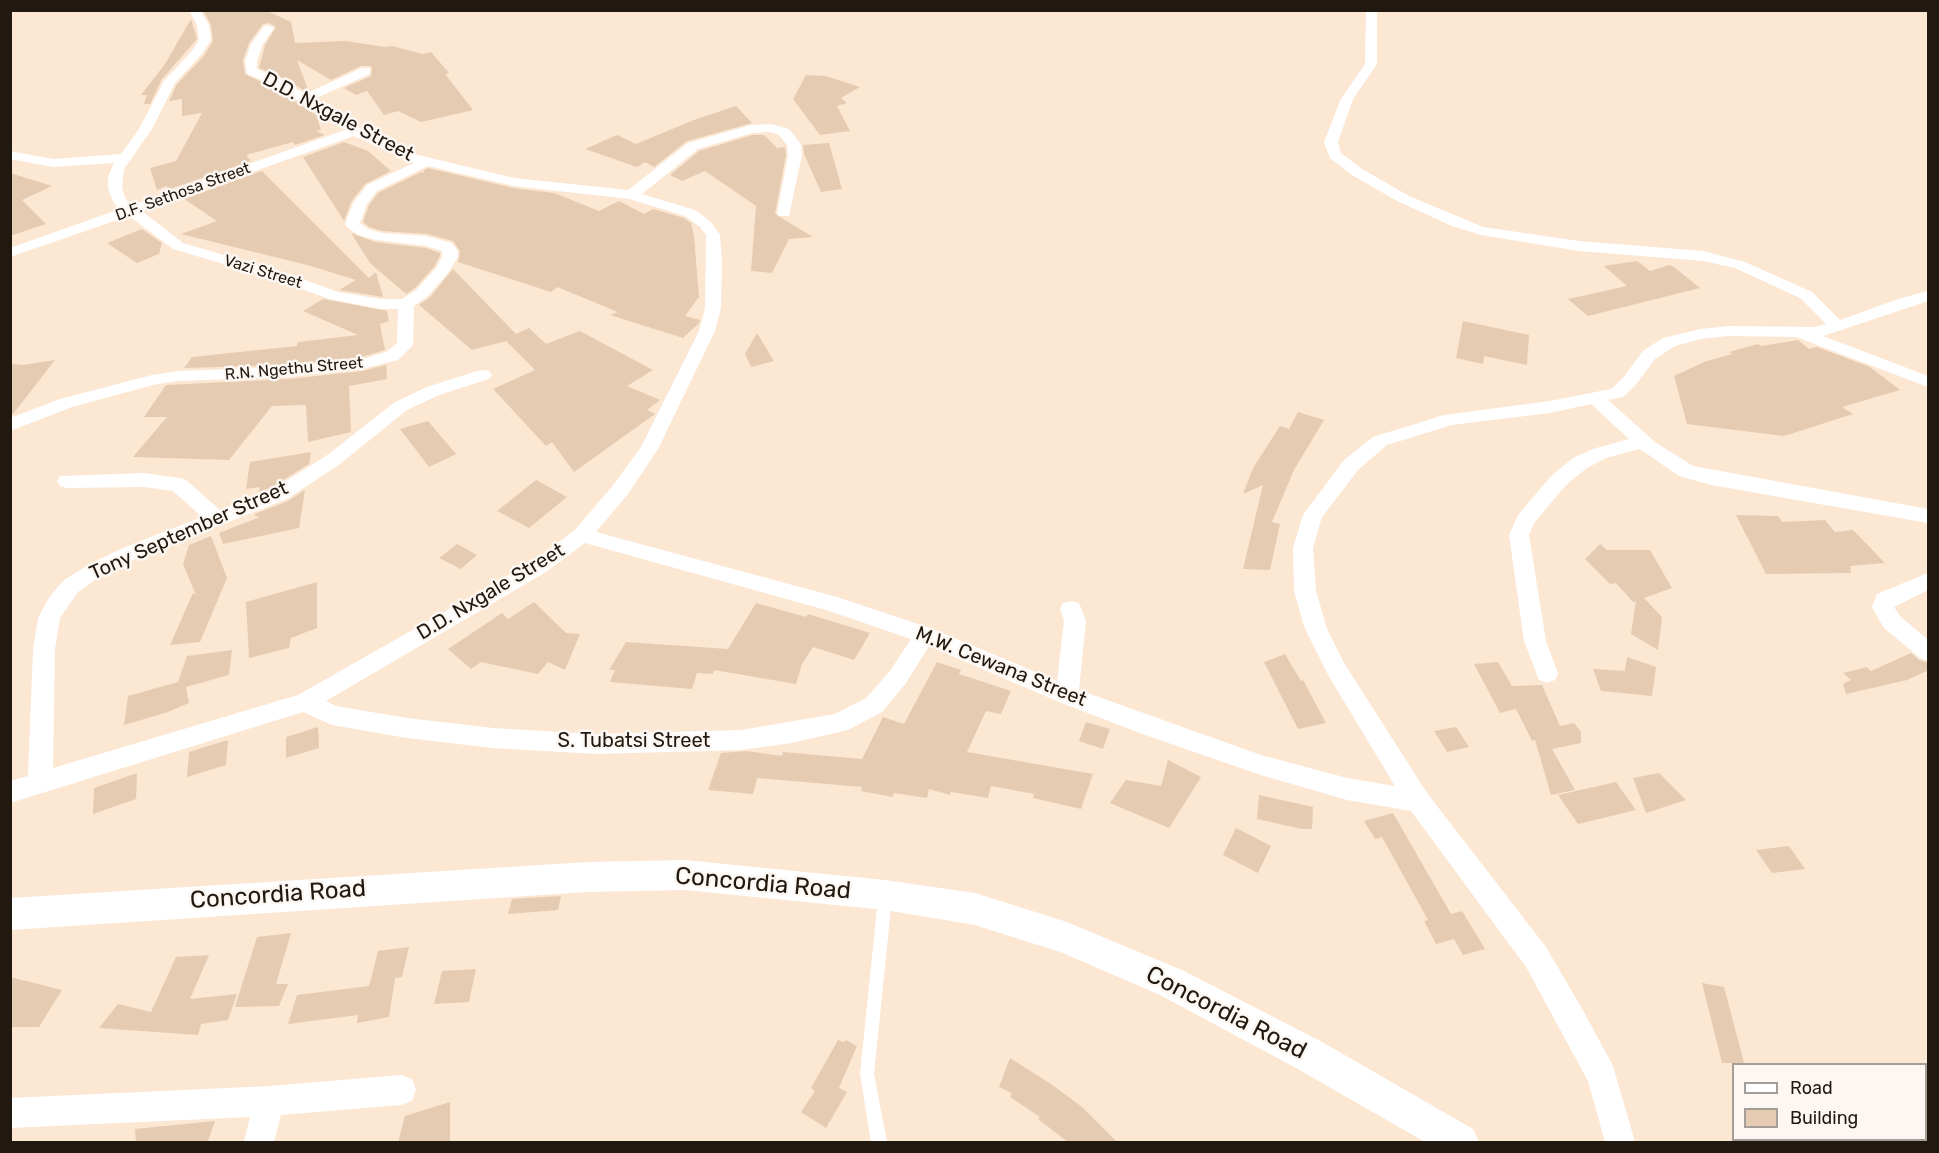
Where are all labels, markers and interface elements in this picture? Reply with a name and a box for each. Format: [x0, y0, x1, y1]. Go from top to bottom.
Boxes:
street label: D.D. Nxgale Street [258, 67, 418, 167]
street label: D.F. Sethosa Street [113, 159, 253, 225]
street label: Vazi Street [222, 251, 304, 293]
street label: R.N. Ngethu Street [224, 353, 364, 385]
street label: Tony September Street [86, 476, 292, 586]
street label: D.D. Nxgale Street [413, 538, 569, 646]
street label: M.W. Cewana Street [912, 622, 1090, 712]
street label: S. Tubatsi Street [558, 729, 710, 753]
street label: Concordia Road [674, 862, 852, 906]
street label: Concordia Road [189, 874, 367, 916]
street label: Concordia Road [1141, 960, 1311, 1066]
legend [1732, 1063, 1927, 1141]
text: Road [1790, 1077, 1833, 1099]
text: Building [1790, 1107, 1858, 1129]

